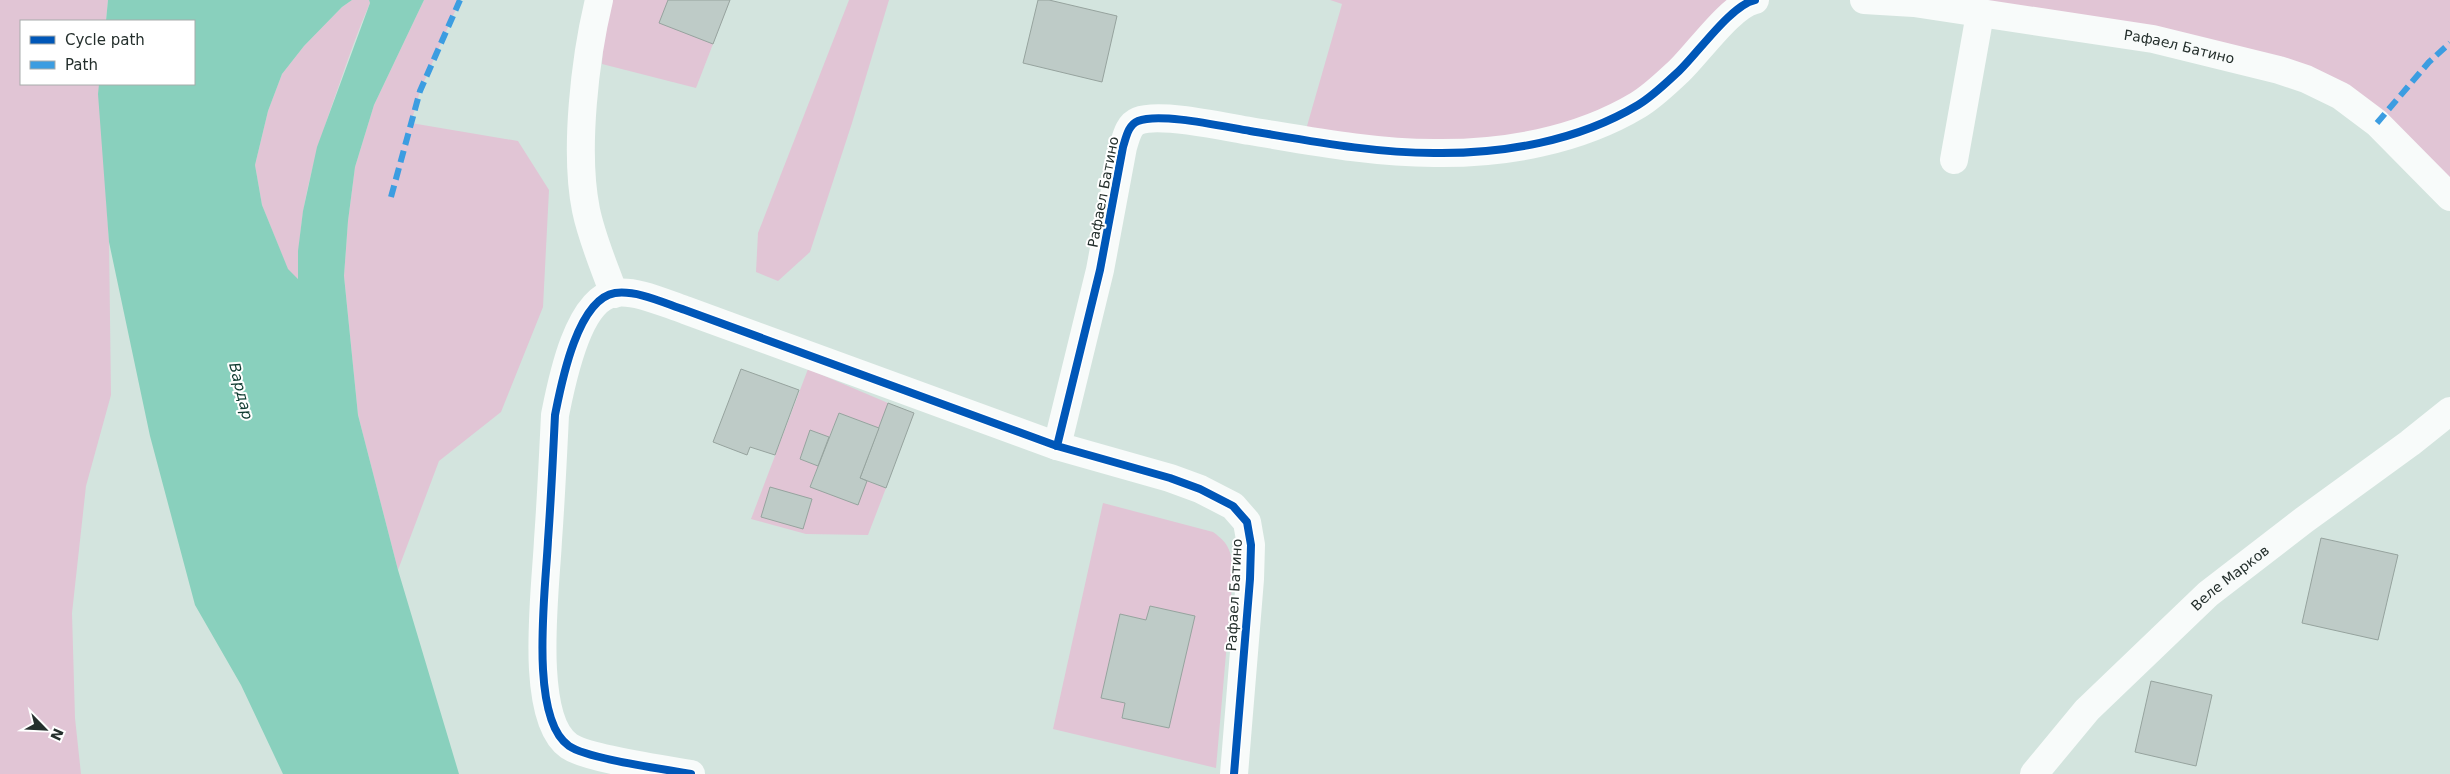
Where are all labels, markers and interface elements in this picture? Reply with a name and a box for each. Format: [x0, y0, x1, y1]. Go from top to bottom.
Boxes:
legend [20, 20, 195, 85]
street label: Рафаел Батино [2123, 27, 2236, 67]
text: Cycle path [65, 31, 145, 49]
text: Path [65, 56, 98, 74]
street label: Рафаел Батино [1084, 135, 1122, 249]
water label: Вардар [225, 361, 257, 421]
street label: Рафаел Батино [1223, 538, 1245, 652]
street label: Веле Марков [2188, 542, 2272, 614]
north arrow [20, 704, 70, 754]
text: N [47, 726, 67, 743]

